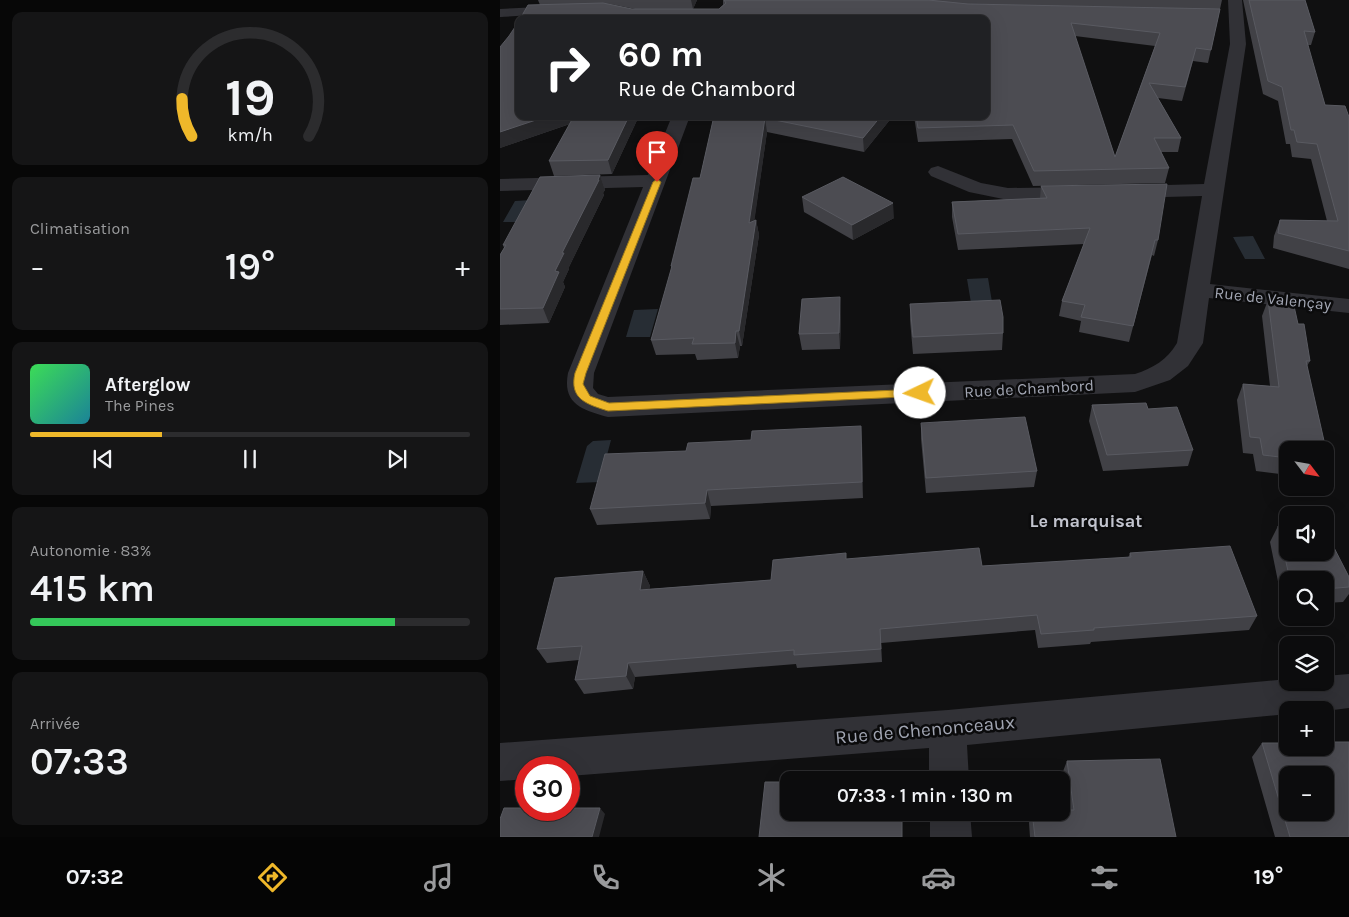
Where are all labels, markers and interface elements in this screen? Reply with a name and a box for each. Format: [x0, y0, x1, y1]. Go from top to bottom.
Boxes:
text: 60 m [618, 34, 703, 75]
icon: right [535, 35, 600, 100]
text: 19 [225, 67, 275, 128]
text: Rue de Chambord [618, 76, 796, 102]
text: km/h [227, 125, 273, 146]
pin [636, 131, 678, 182]
icon: arrive [643, 138, 671, 166]
text: Climatisation [30, 219, 130, 238]
text: 19° [225, 244, 275, 289]
text: − [30, 250, 45, 283]
text: + [455, 250, 470, 283]
street label: Rue de Valençay [1214, 283, 1333, 314]
position arrow [893, 366, 945, 418]
text: Afterglow [105, 374, 191, 396]
street label: Rue de Chambord [964, 376, 1094, 401]
text: The Pines [105, 396, 175, 415]
north arrow [1279, 441, 1334, 496]
map controls [1279, 441, 1334, 821]
icon: previous [89, 445, 117, 473]
icon: pause [236, 445, 264, 473]
icon: next [383, 445, 411, 473]
button: sound [1279, 506, 1334, 561]
district label: Le marquisat [1030, 510, 1142, 532]
text: Autonomie · 83% [30, 541, 151, 560]
text: 415 km [30, 566, 155, 611]
button: search [1279, 571, 1334, 626]
button: layers [1279, 636, 1334, 691]
button: + [1279, 701, 1334, 756]
street label: Rue de Chenonceaux [834, 711, 1016, 749]
text: Arrivée [30, 714, 80, 733]
text: 07:33 [30, 739, 129, 784]
speed limit sign: 30 [515, 756, 580, 821]
button: − [1279, 766, 1334, 821]
text: 07:33 · 1 min · 130 m [837, 785, 1013, 807]
icon: directions [255, 860, 290, 895]
icon: music [421, 860, 456, 895]
icon: phone [588, 860, 623, 895]
icon: climate [754, 860, 789, 895]
icon: car [921, 860, 956, 895]
icon: filters [1087, 860, 1122, 895]
text: 07:32 [66, 864, 124, 890]
text: 19° [1253, 864, 1283, 890]

